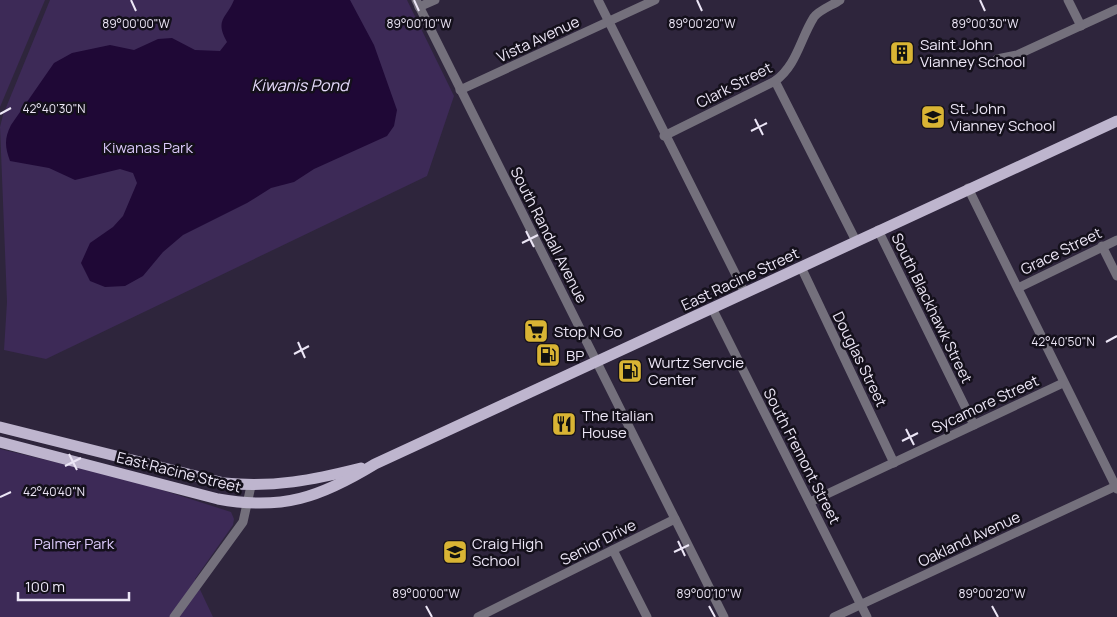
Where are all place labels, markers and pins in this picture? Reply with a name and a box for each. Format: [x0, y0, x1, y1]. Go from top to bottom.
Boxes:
place label: Saint John Vianney School [920, 34, 1026, 72]
building icon: Saint John Vianney School [889, 40, 915, 66]
place label: St. John Vianney School [950, 98, 1056, 136]
school or university icon: St. John Vianney School [920, 104, 946, 130]
supermarket icon: Stop N Go [523, 318, 549, 344]
place label: Stop N Go [554, 321, 623, 342]
fuel station icon: BP [535, 342, 561, 368]
place label: BP [566, 345, 584, 366]
place label: Wurtz Servcie Center [648, 352, 744, 390]
fuel station icon: Wurtz Servcie Center [617, 358, 643, 384]
place label: The Italian House [582, 405, 654, 443]
restaurant icon: The Italian House [551, 411, 577, 437]
place label: Craig High School [472, 533, 543, 571]
school or university icon: Craig High School [442, 539, 468, 565]

